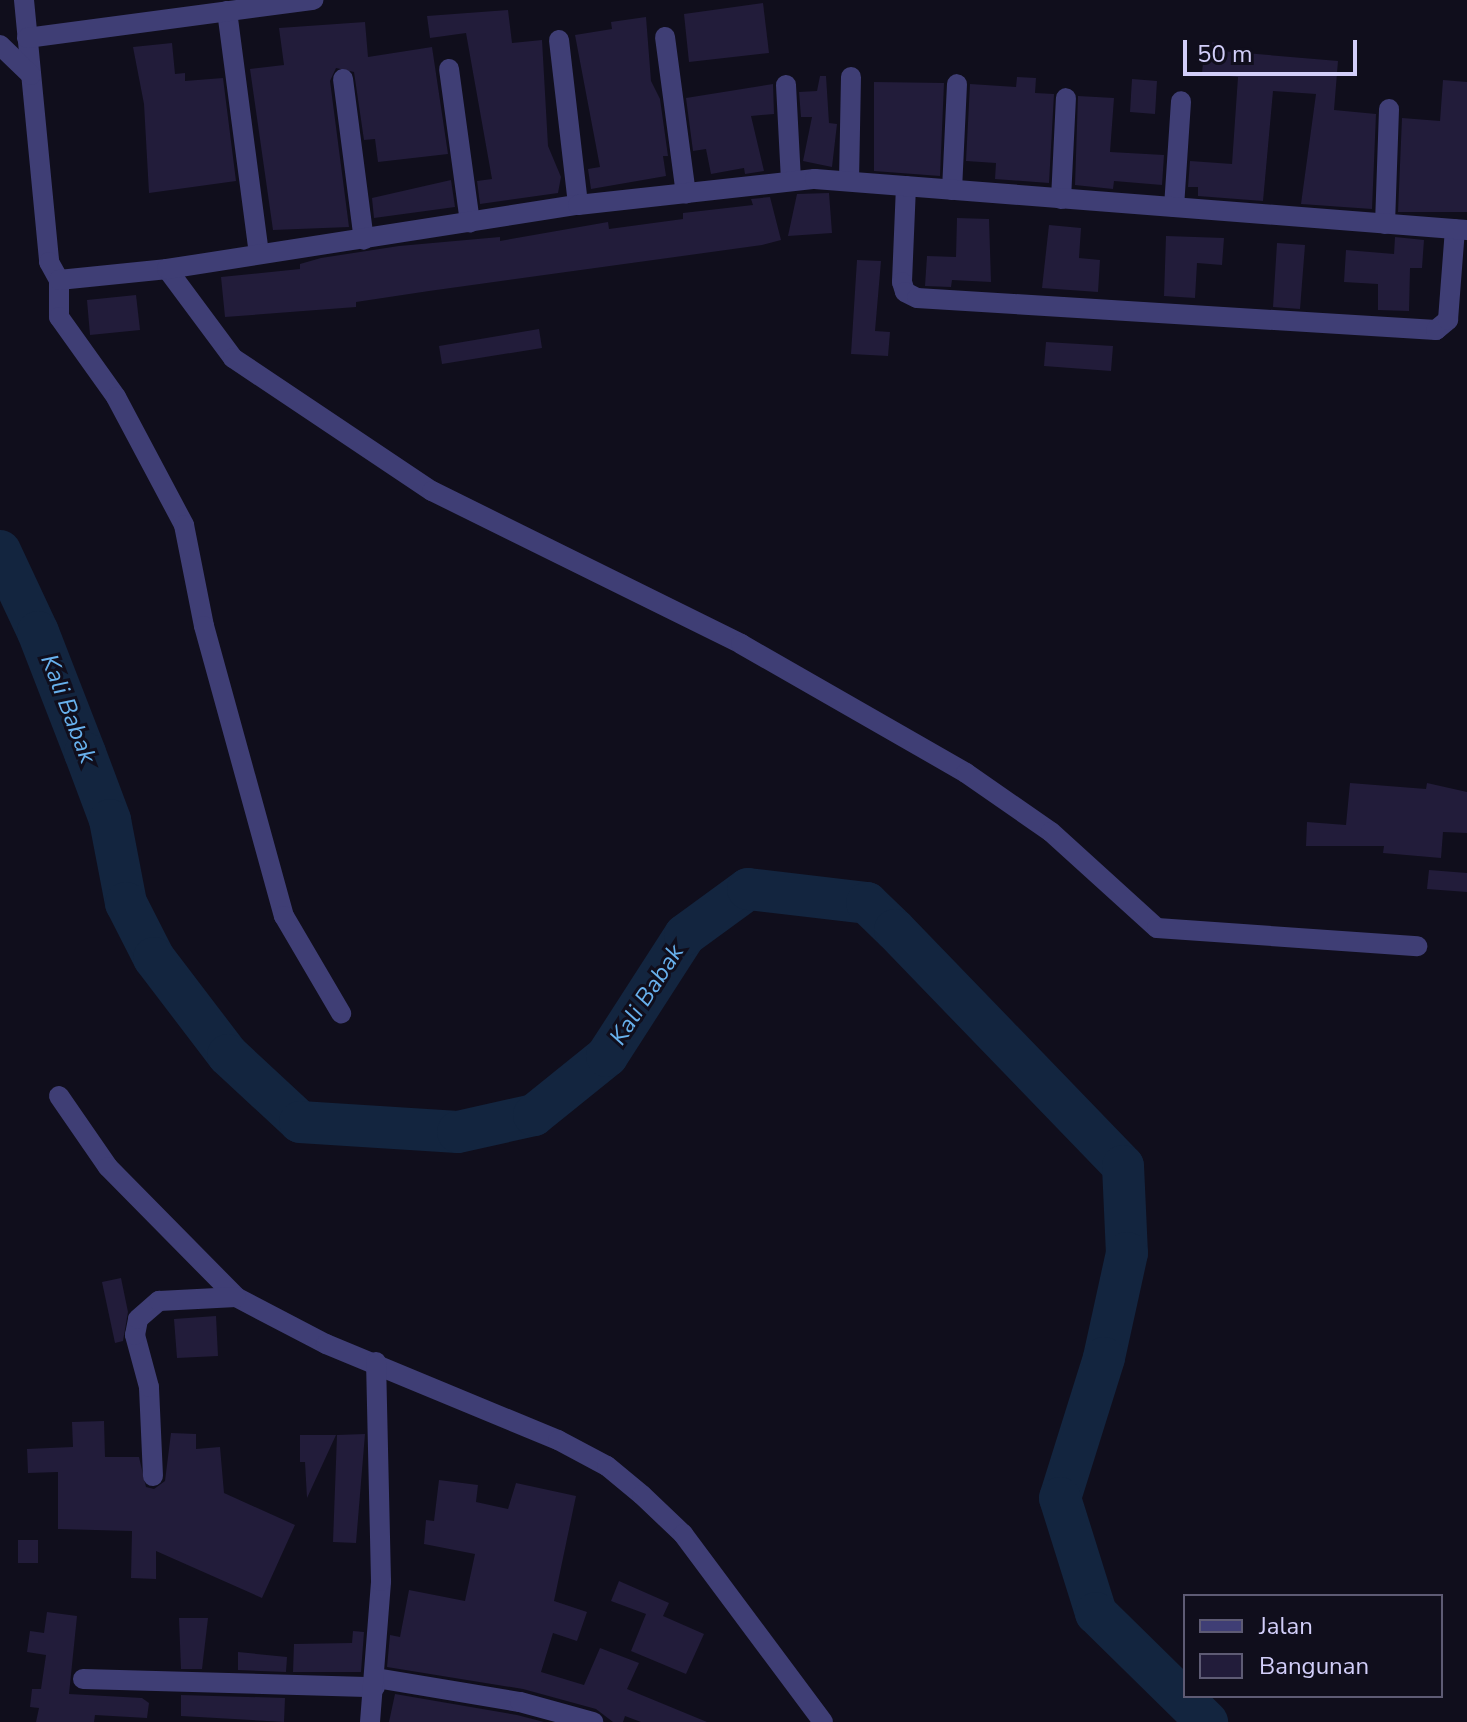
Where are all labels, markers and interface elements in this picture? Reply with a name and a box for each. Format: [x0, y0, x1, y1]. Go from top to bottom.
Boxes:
scale bar [1187, 24, 1361, 74]
text: 50 m [1197, 38, 1253, 70]
water label: Kali Babak [34, 651, 102, 767]
water label: Kali Babak [604, 939, 690, 1051]
legend [1183, 1594, 1443, 1698]
text: Jalan [1259, 1610, 1313, 1642]
text: Bangunan [1259, 1650, 1369, 1682]

